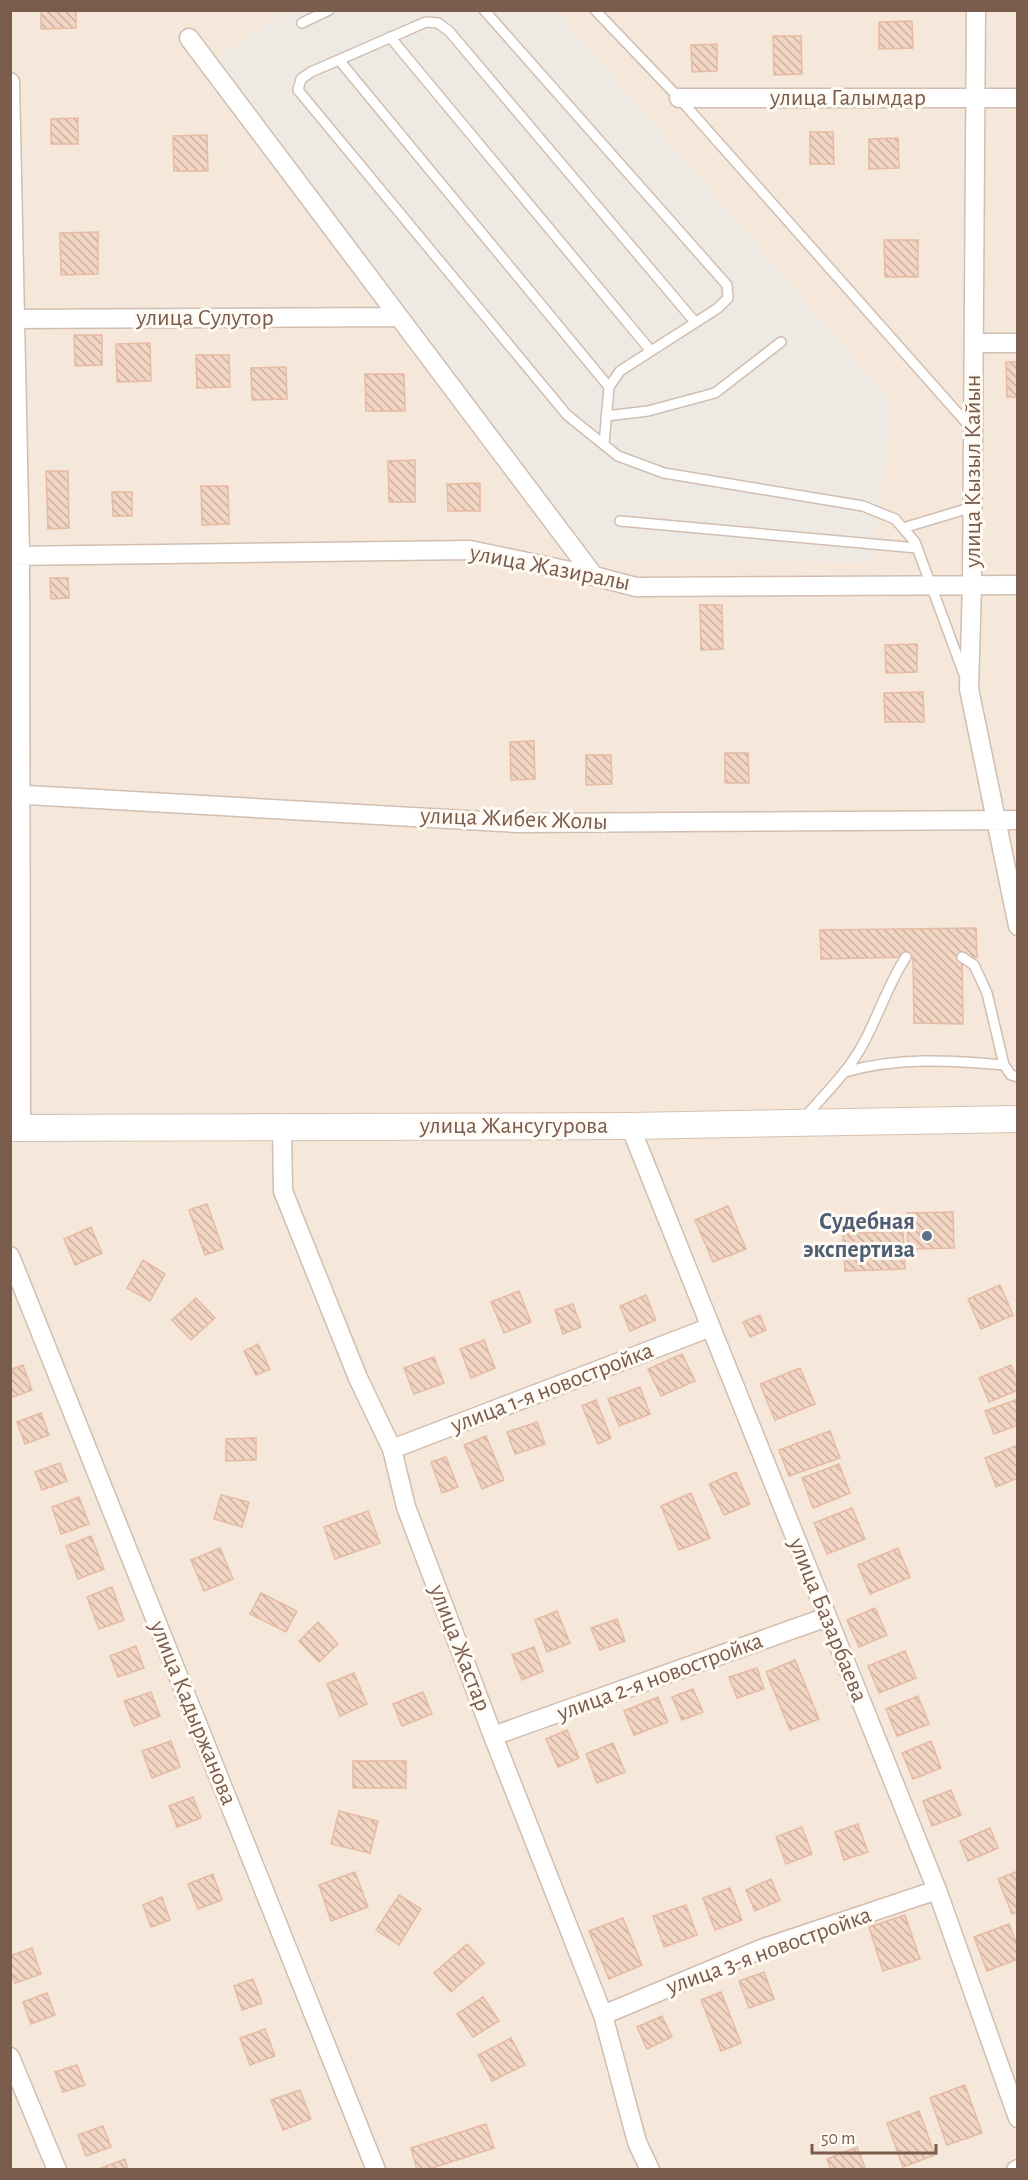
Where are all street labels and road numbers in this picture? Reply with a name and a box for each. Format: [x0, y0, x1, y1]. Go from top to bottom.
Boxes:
street label: улица Галымдар [769, 86, 926, 110]
street label: улица Сулутор [135, 306, 274, 330]
street label: улица Кызыл Кайын [961, 374, 985, 569]
street label: улица Жазиралы [467, 541, 632, 595]
street label: улица Жибек Жолы [419, 804, 608, 834]
street label: улица Жансугурова [419, 1114, 608, 1138]
street label: улица 1-я новостройка [447, 1338, 656, 1438]
street label: улица Базарбаева [784, 1534, 872, 1705]
street label: улица Жастар [425, 1581, 495, 1714]
street label: улица Кадыржанова [145, 1617, 241, 1809]
street label: улица 2-я новостройка [553, 1629, 766, 1726]
street label: улица 3-я новостройка [662, 1903, 875, 2000]

